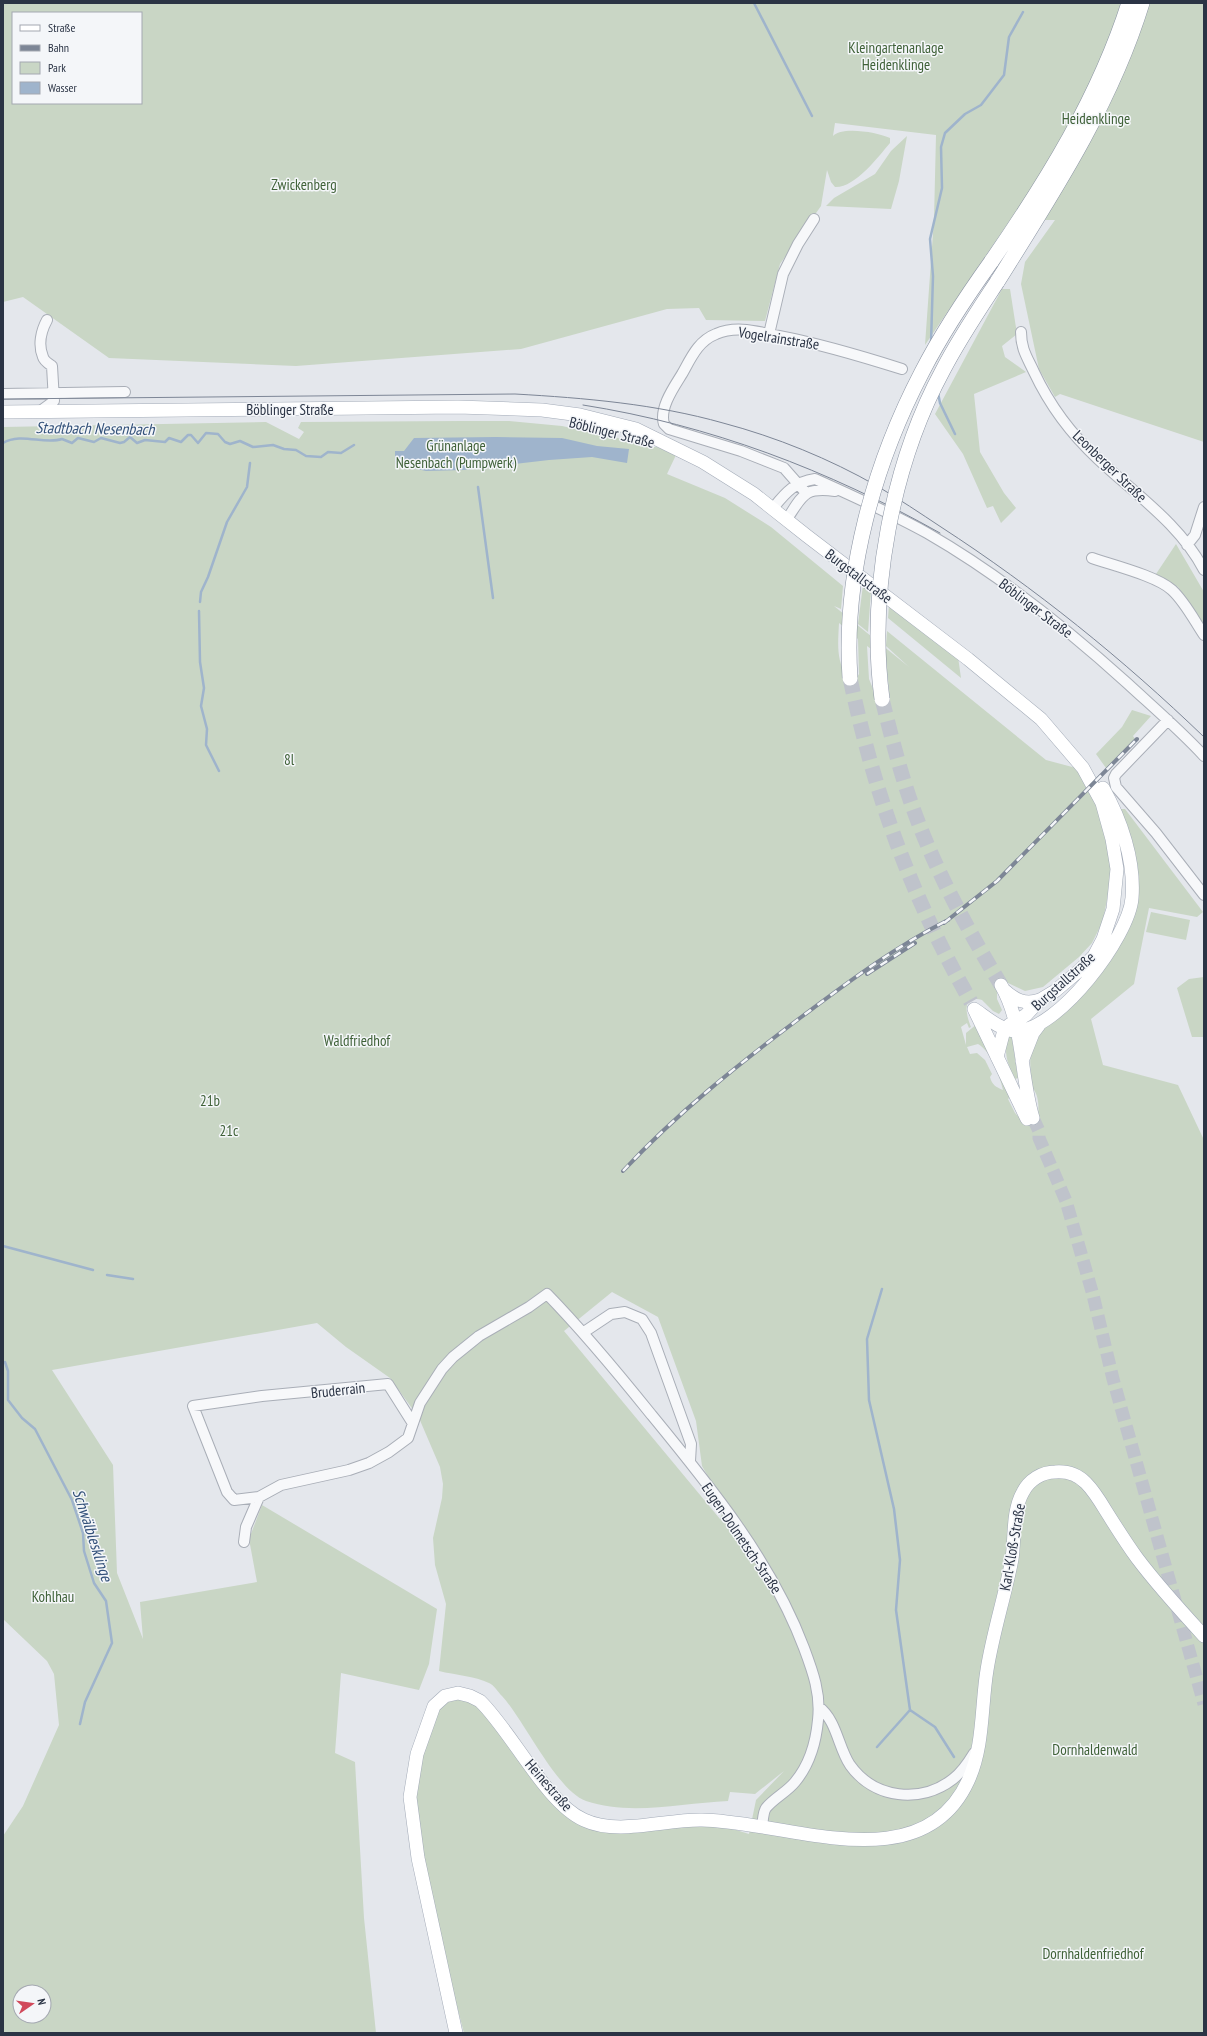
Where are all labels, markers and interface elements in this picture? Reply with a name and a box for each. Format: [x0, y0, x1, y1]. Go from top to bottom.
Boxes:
legend [12, 12, 142, 104]
text: Straße [48, 20, 75, 35]
park label: Kleingartenanlage Heidenklinge [848, 38, 944, 74]
text: Bahn [48, 40, 69, 55]
text: Park [48, 60, 66, 75]
text: Wasser [48, 80, 78, 95]
park label: Heidenklinge [1062, 109, 1130, 128]
park label: Zwickenberg [271, 175, 337, 194]
street label: Vogelrainstraße [736, 322, 821, 354]
street label: Böblinger Straße [246, 400, 334, 419]
street label: Böblinger Straße [567, 412, 657, 452]
water label: Stadtbach Nesenbach [35, 417, 156, 439]
street label: Leonberger Straße [1069, 426, 1151, 506]
park label: Grünanlage Nesenbach (Pumpwerk) [396, 436, 517, 472]
street label: Burgstallstraße [822, 545, 896, 607]
street label: Böblinger Straße [995, 574, 1077, 642]
park label: 8l [284, 750, 295, 769]
street label: Burgstallstraße [1027, 947, 1099, 1015]
park label: Waldfriedhof [324, 1031, 391, 1050]
park label: 21b [200, 1091, 220, 1110]
park label: 21c [220, 1121, 239, 1140]
street label: Bruderrain [310, 1378, 366, 1402]
street label: Eugen-Dolmetsch-Straße [698, 1479, 786, 1597]
water label: Schwälblesklinge [69, 1486, 118, 1585]
street label: Karl-Kloß-Straße [995, 1502, 1029, 1592]
park label: Kohlhau [32, 1587, 74, 1606]
park label: Dornhaldenwald [1052, 1740, 1138, 1759]
street label: Heinestraße [521, 1755, 577, 1815]
park label: Dornhaldenfriedhof [1042, 1944, 1145, 1963]
north arrow [12, 1984, 52, 2024]
text: N [34, 1997, 49, 2006]

